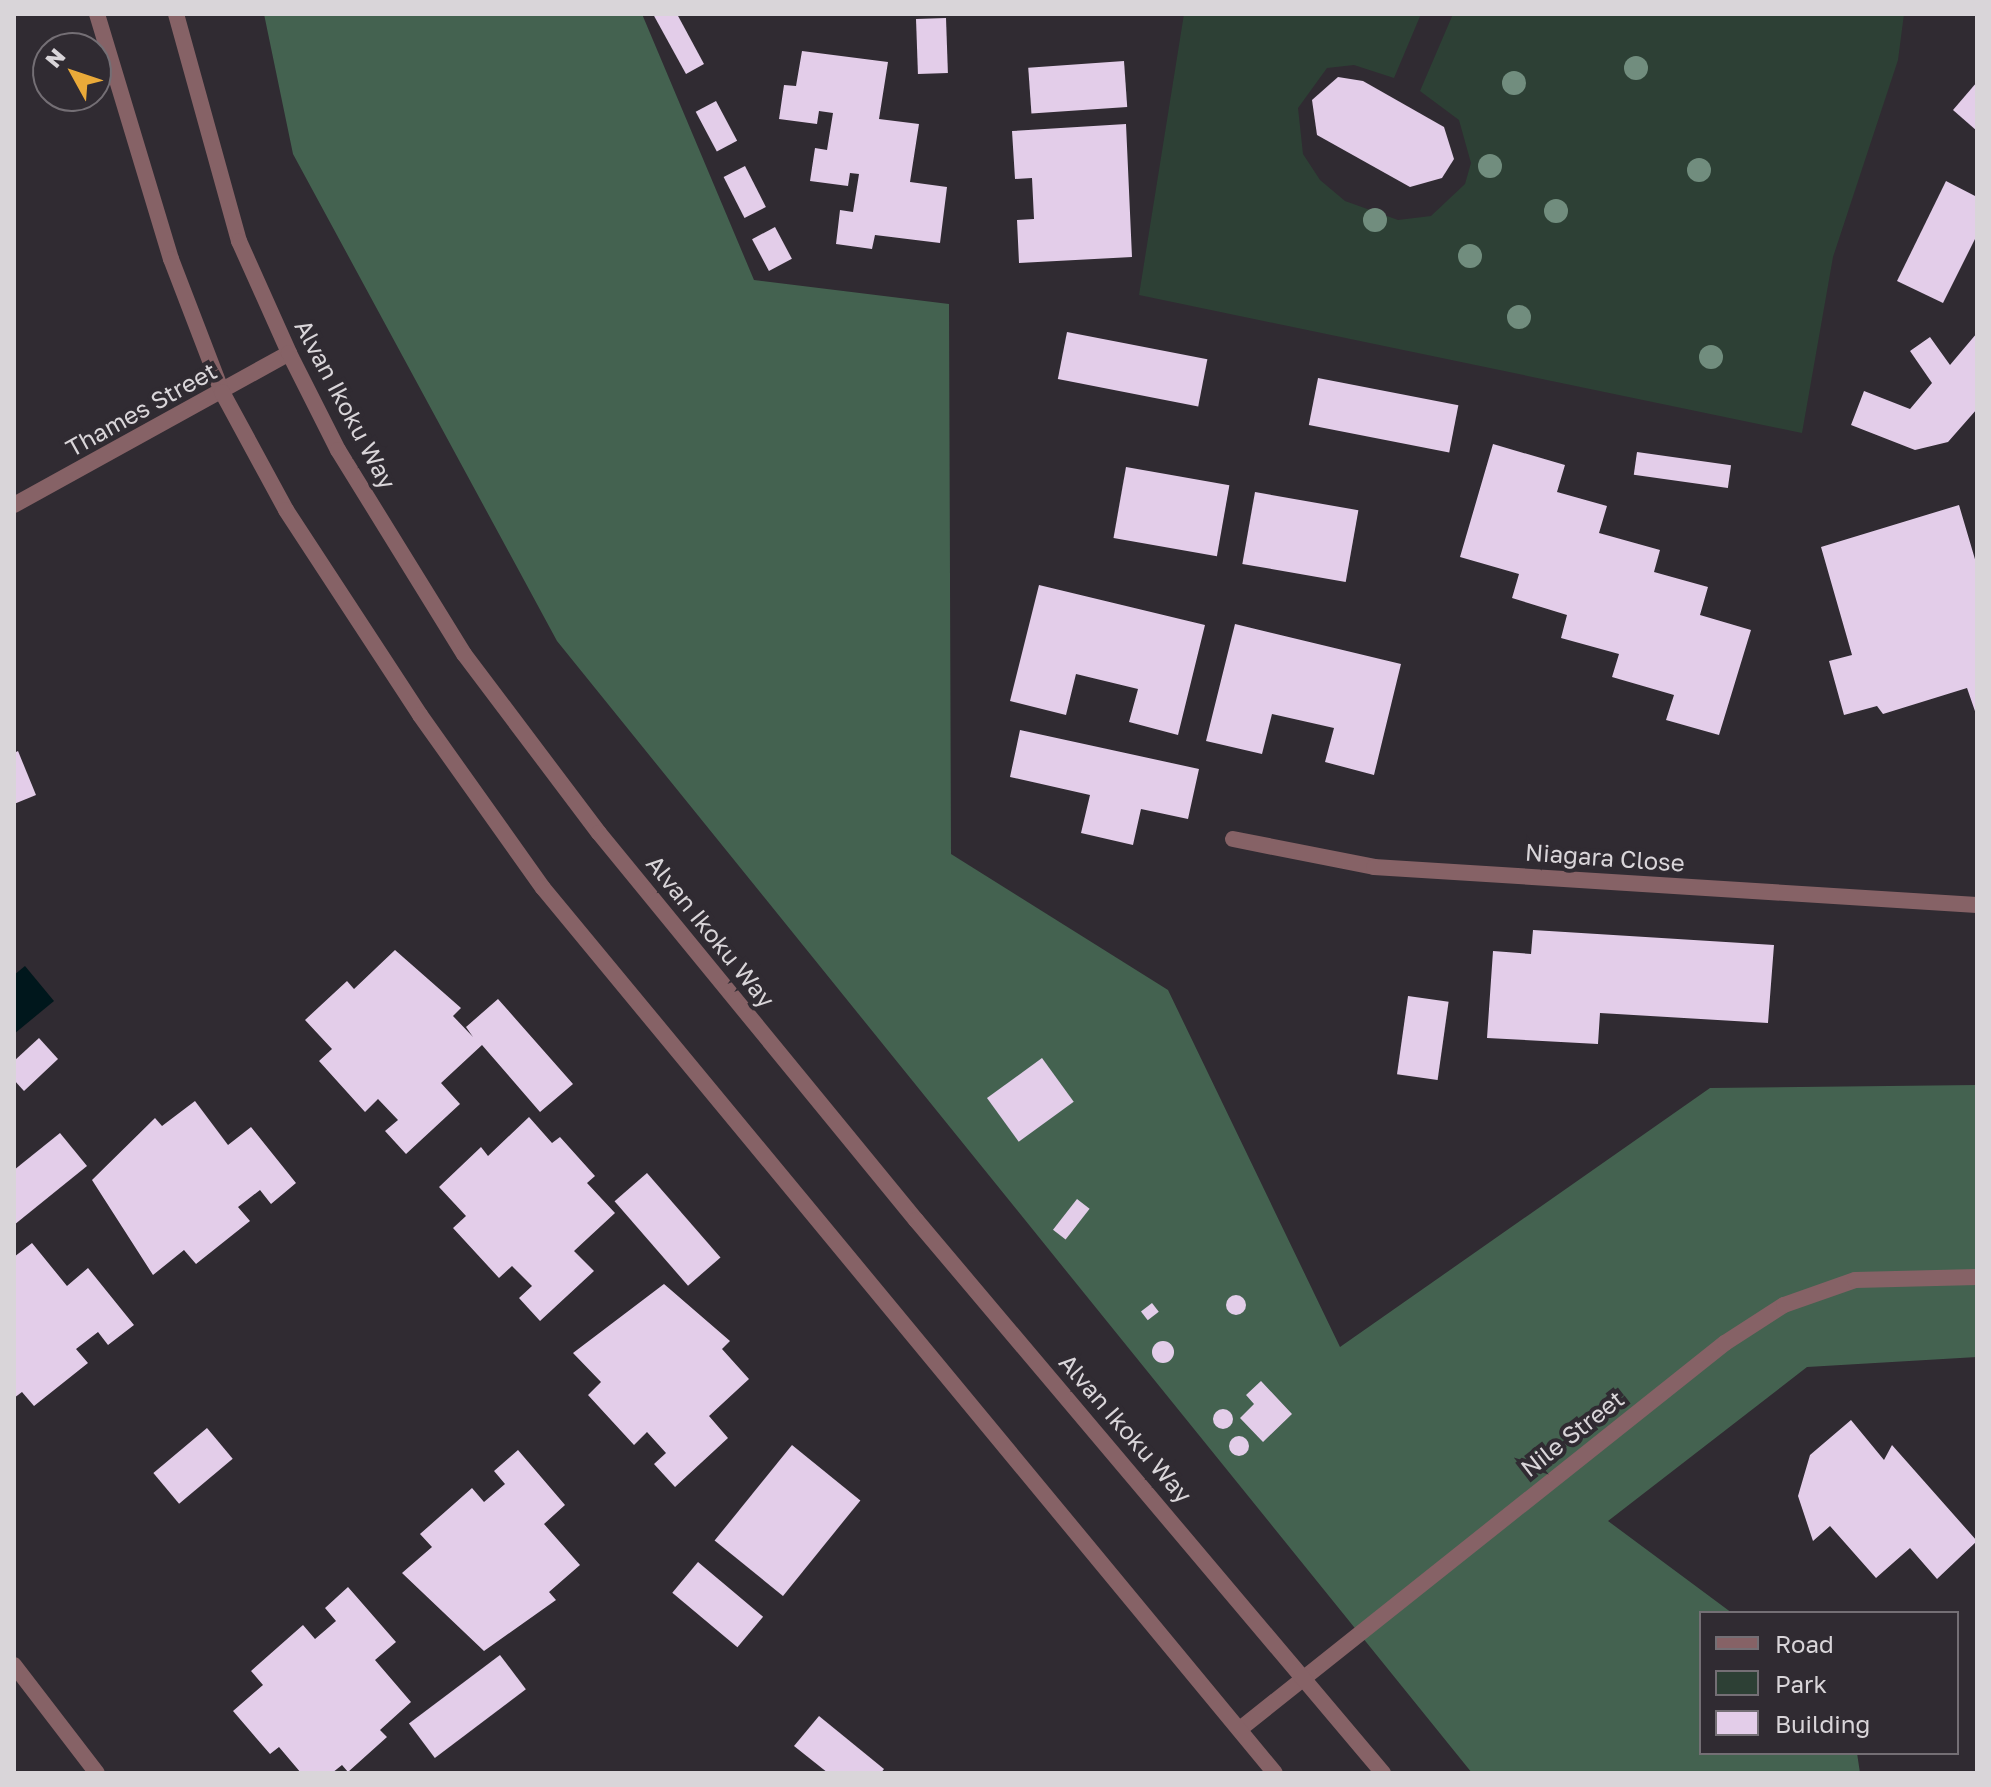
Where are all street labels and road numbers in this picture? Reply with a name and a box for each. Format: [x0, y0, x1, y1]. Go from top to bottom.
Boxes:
street label: Alvan Ikoku Way [289, 314, 403, 494]
street label: Thames Street [60, 356, 222, 462]
street label: Niagara Close [1524, 837, 1686, 877]
street label: Alvan Ikoku Way [641, 849, 781, 1013]
street label: Alvan Ikoku Way [1054, 1348, 1198, 1508]
street label: Nile Street [1515, 1384, 1629, 1482]

